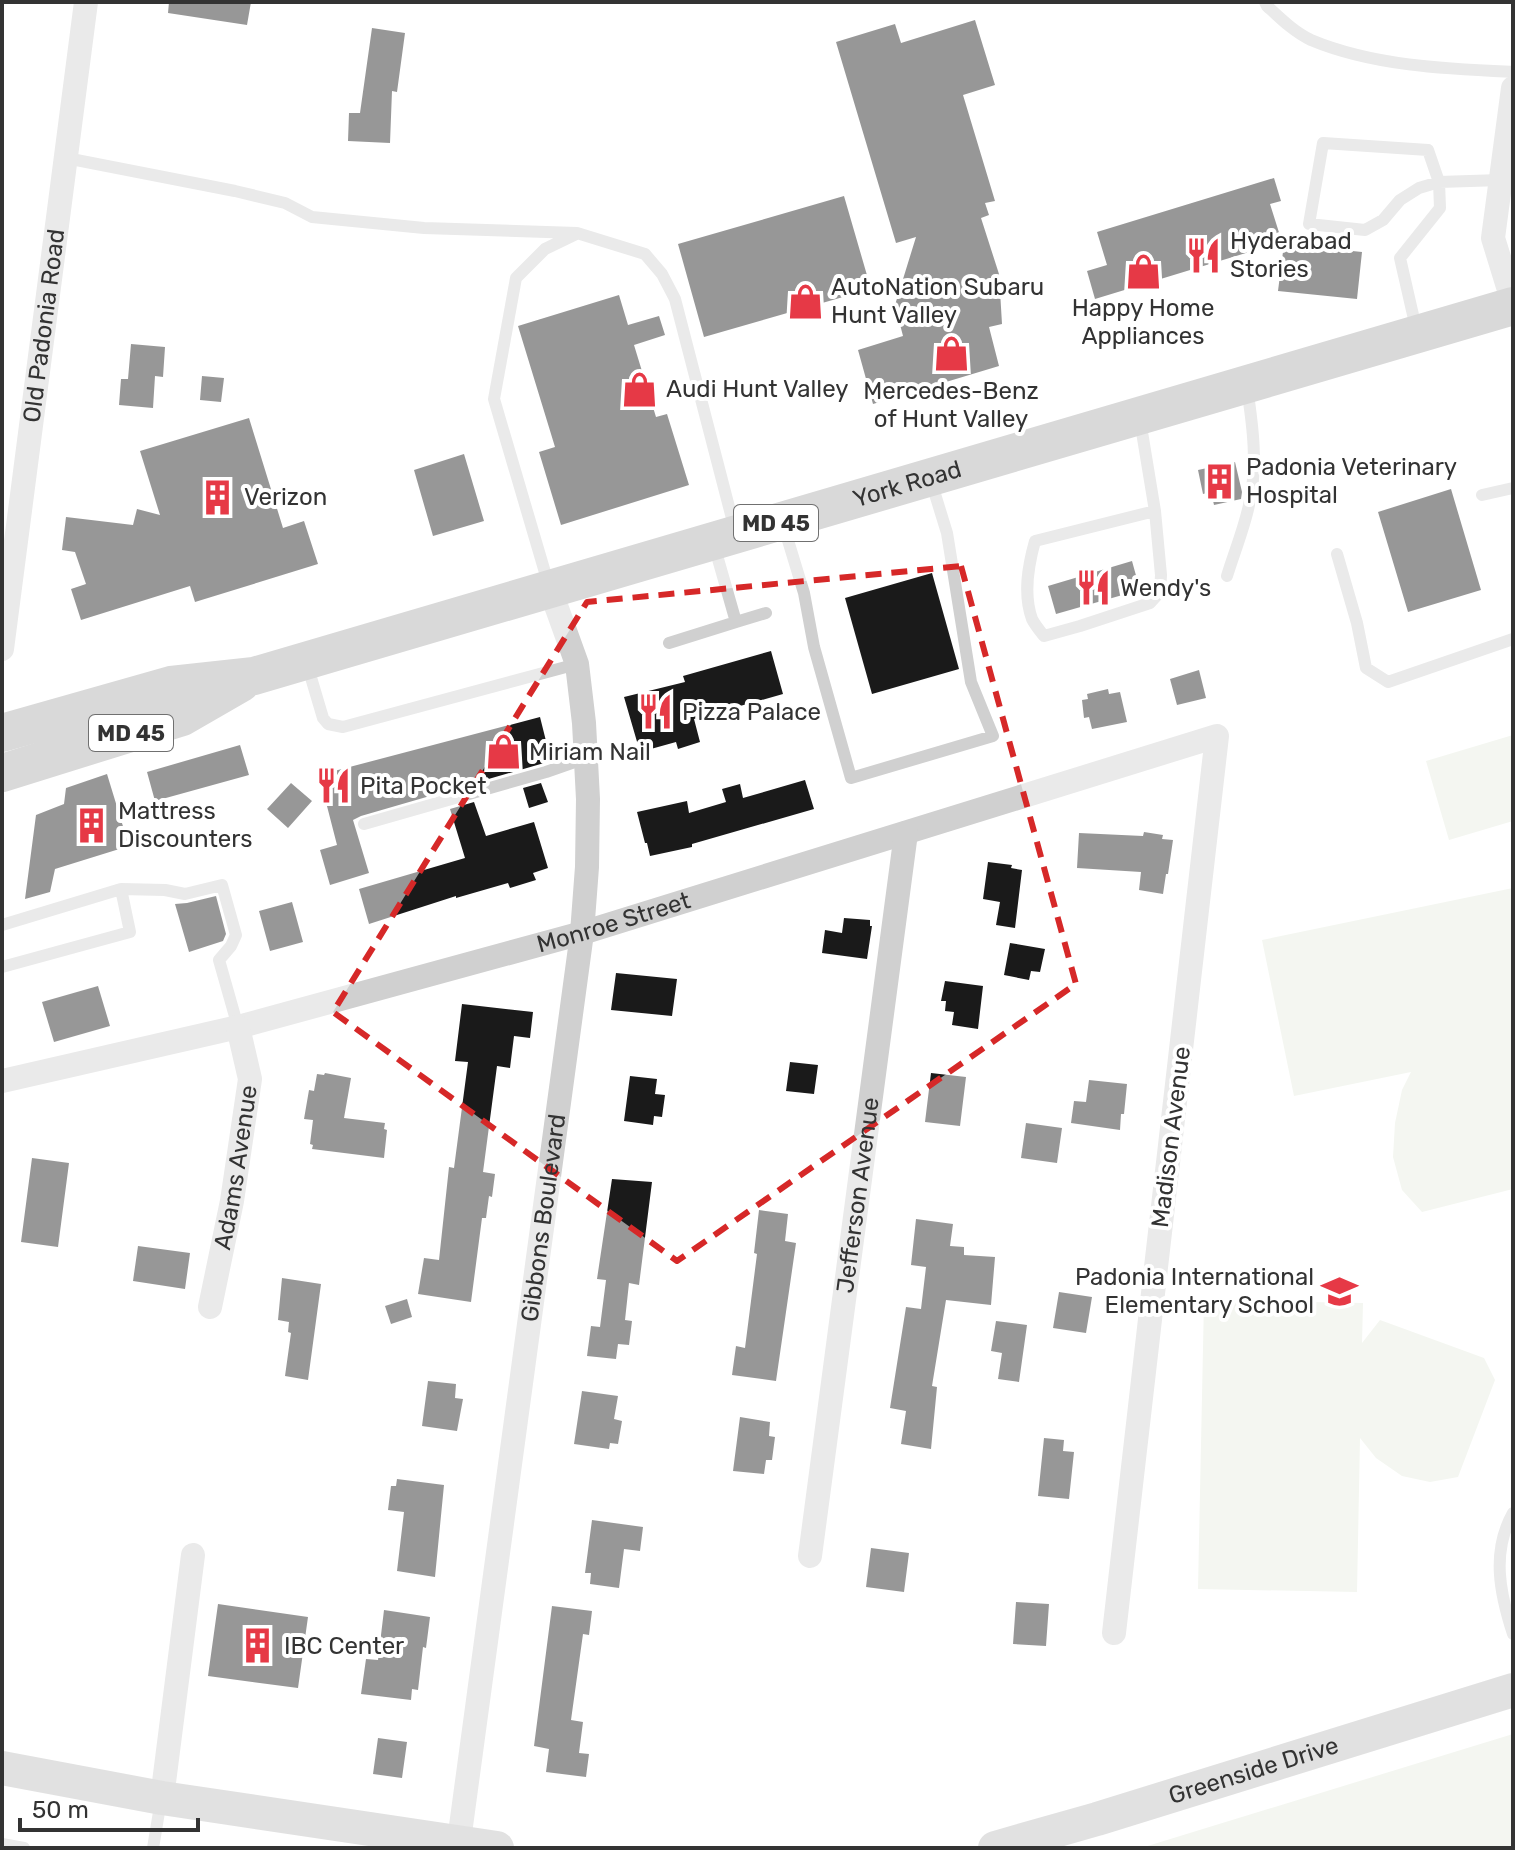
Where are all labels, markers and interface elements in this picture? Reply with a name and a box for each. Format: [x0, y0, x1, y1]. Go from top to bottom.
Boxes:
street label: Old Padonia Road [18, 227, 70, 424]
place label: Hyderabad Stories [1230, 227, 1352, 283]
restaurant icon: Hyderabad Stories [1185, 236, 1223, 274]
shop icon: Happy Home Appliances [1124, 252, 1162, 290]
place label: AutoNation Subaru Hunt Valley [831, 273, 1044, 329]
shop icon: AutoNation Subaru Hunt Valley [786, 282, 824, 320]
place label: Happy Home Appliances [1072, 294, 1214, 350]
shop icon: Mercedes-Benz of Hunt Valley [932, 335, 970, 373]
shop icon: Audi Hunt Valley [621, 370, 659, 408]
place label: Audi Hunt Valley [666, 375, 848, 403]
place label: Mercedes-Benz of Hunt Valley [863, 377, 1039, 433]
place label: Padonia Veterinary Hospital [1246, 453, 1457, 509]
street label: York Road [850, 455, 965, 513]
building icon: Padonia Veterinary Hospital [1201, 462, 1239, 500]
building icon: Verizon [199, 478, 237, 516]
place label: Verizon [244, 483, 327, 511]
road number: MD 45 [734, 505, 818, 541]
restaurant icon: Wendy's [1075, 569, 1113, 607]
place label: Wendy's [1120, 574, 1211, 602]
restaurant icon: Pizza Palace [637, 693, 675, 731]
place label: Pizza Palace [682, 698, 821, 726]
road number: MD 45 [89, 715, 173, 751]
shop icon: Miriam Nail [484, 733, 522, 771]
place label: Miriam Nail [529, 738, 651, 766]
restaurant icon: Pita Pocket [315, 767, 353, 805]
place label: Pita Pocket [360, 772, 487, 800]
place label: Mattress Discounters [118, 797, 253, 853]
building icon: Mattress Discounters [73, 806, 111, 844]
street label: Monroe Street [534, 886, 694, 959]
street label: Madison Avenue [1146, 1045, 1196, 1229]
street label: Adams Avenue [208, 1083, 263, 1252]
street label: Jefferson Avenue [831, 1095, 885, 1295]
street label: Gibbons Boulevard [515, 1112, 571, 1323]
place label: Padonia International Elementary School [1075, 1263, 1314, 1319]
school or university icon: Padonia International Elementary School [1321, 1272, 1359, 1310]
building icon: IBC Center [239, 1627, 277, 1665]
place label: IBC Center [284, 1632, 404, 1660]
street label: Greenside Drive [1165, 1731, 1342, 1810]
scale bar [20, 1782, 198, 1832]
text: 50 m [32, 1796, 89, 1824]

